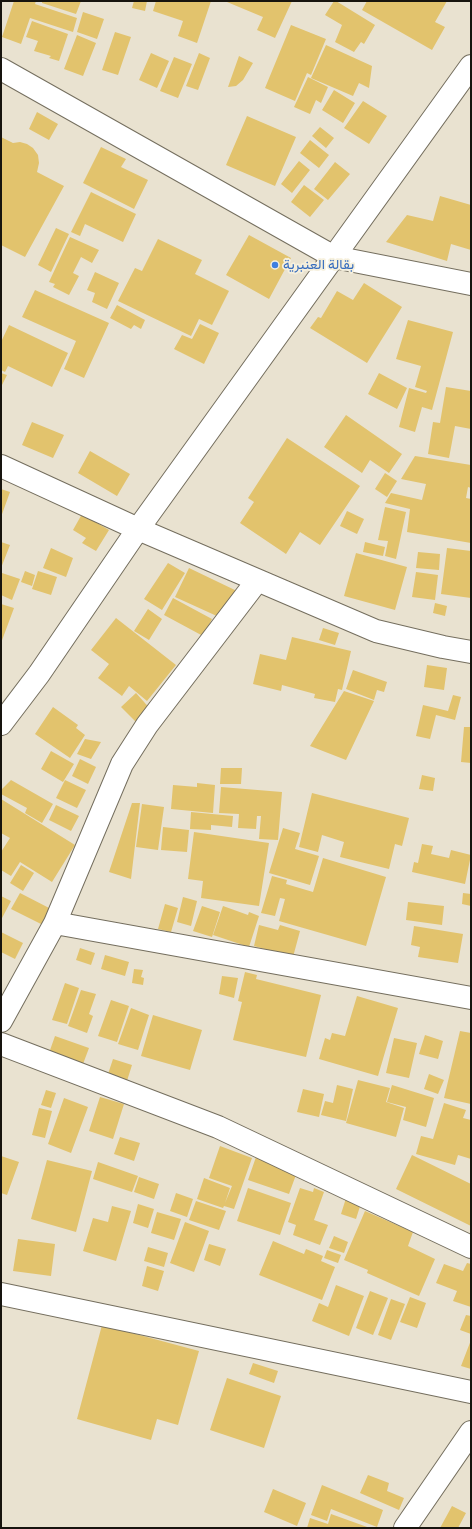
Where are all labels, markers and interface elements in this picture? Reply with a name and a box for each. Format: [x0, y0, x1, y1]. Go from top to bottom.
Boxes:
place label: بقالة العنبرية [283, 257, 354, 273]
marker: بقالة العنبرية [270, 260, 280, 270]

